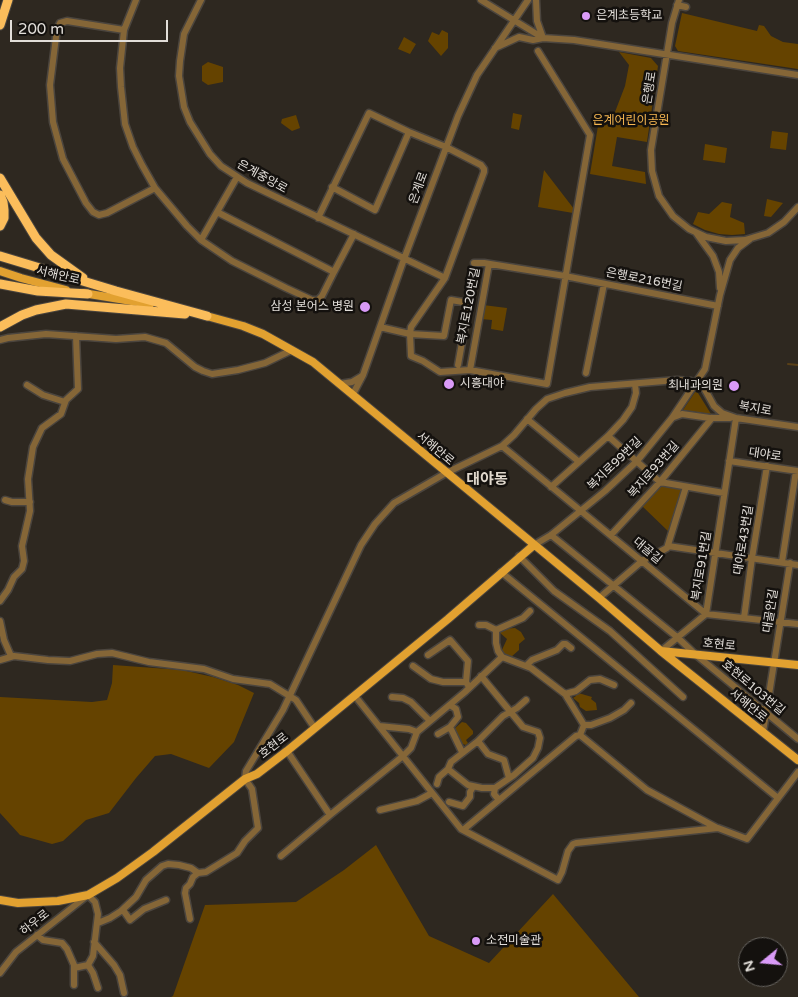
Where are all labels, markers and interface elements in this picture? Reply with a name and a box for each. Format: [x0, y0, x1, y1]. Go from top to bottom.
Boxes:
place label: 은계초등학교 [596, 9, 662, 23]
scale bar [12, 10, 170, 42]
marker: 은계초등학교 [580, 10, 592, 22]
text: 200 m [18, 20, 64, 38]
street label: 은행로 [640, 71, 660, 105]
park label: 은계어린이공원 [592, 114, 670, 128]
street label: 은계중앙로 [234, 157, 290, 197]
street label: 은계로 [407, 170, 431, 206]
street label: 서해안로 [35, 264, 81, 288]
street label: 복지로120번길 [455, 266, 483, 346]
street label: 은행로216번길 [604, 266, 684, 294]
place label: 삼성 본어스 병원 [270, 300, 354, 314]
marker: 삼성 본어스 병원 [358, 300, 372, 314]
marker: 시흥대야 [442, 377, 456, 391]
place label: 시흥대야 [460, 377, 504, 391]
place label: 최내과의원 [668, 379, 723, 393]
marker: 최내과의원 [727, 379, 741, 393]
street label: 복지로 [737, 399, 773, 419]
street label: 서해안로 [413, 429, 457, 469]
street label: 복지로99번길 [585, 434, 645, 494]
street label: 복지로93번길 [626, 439, 682, 501]
street label: 대야로 [748, 446, 782, 464]
district label: 대야동 [466, 471, 508, 489]
street label: 대야로43번길 [731, 504, 757, 576]
street label: 복지로91번길 [689, 530, 715, 602]
street label: 대골길 [630, 535, 664, 567]
street label: 대골안길 [760, 588, 782, 634]
street label: 호현로 [702, 636, 736, 654]
street label: 호현로103번길 [719, 657, 787, 719]
street label: 서해안로 [726, 687, 770, 725]
street label: 호현로 [257, 730, 291, 762]
street label: 하우로 [18, 907, 52, 939]
place label: 소전미술관 [486, 934, 541, 948]
marker: 소전미술관 [470, 935, 482, 947]
north arrow [738, 937, 788, 987]
text: N [739, 958, 759, 974]

